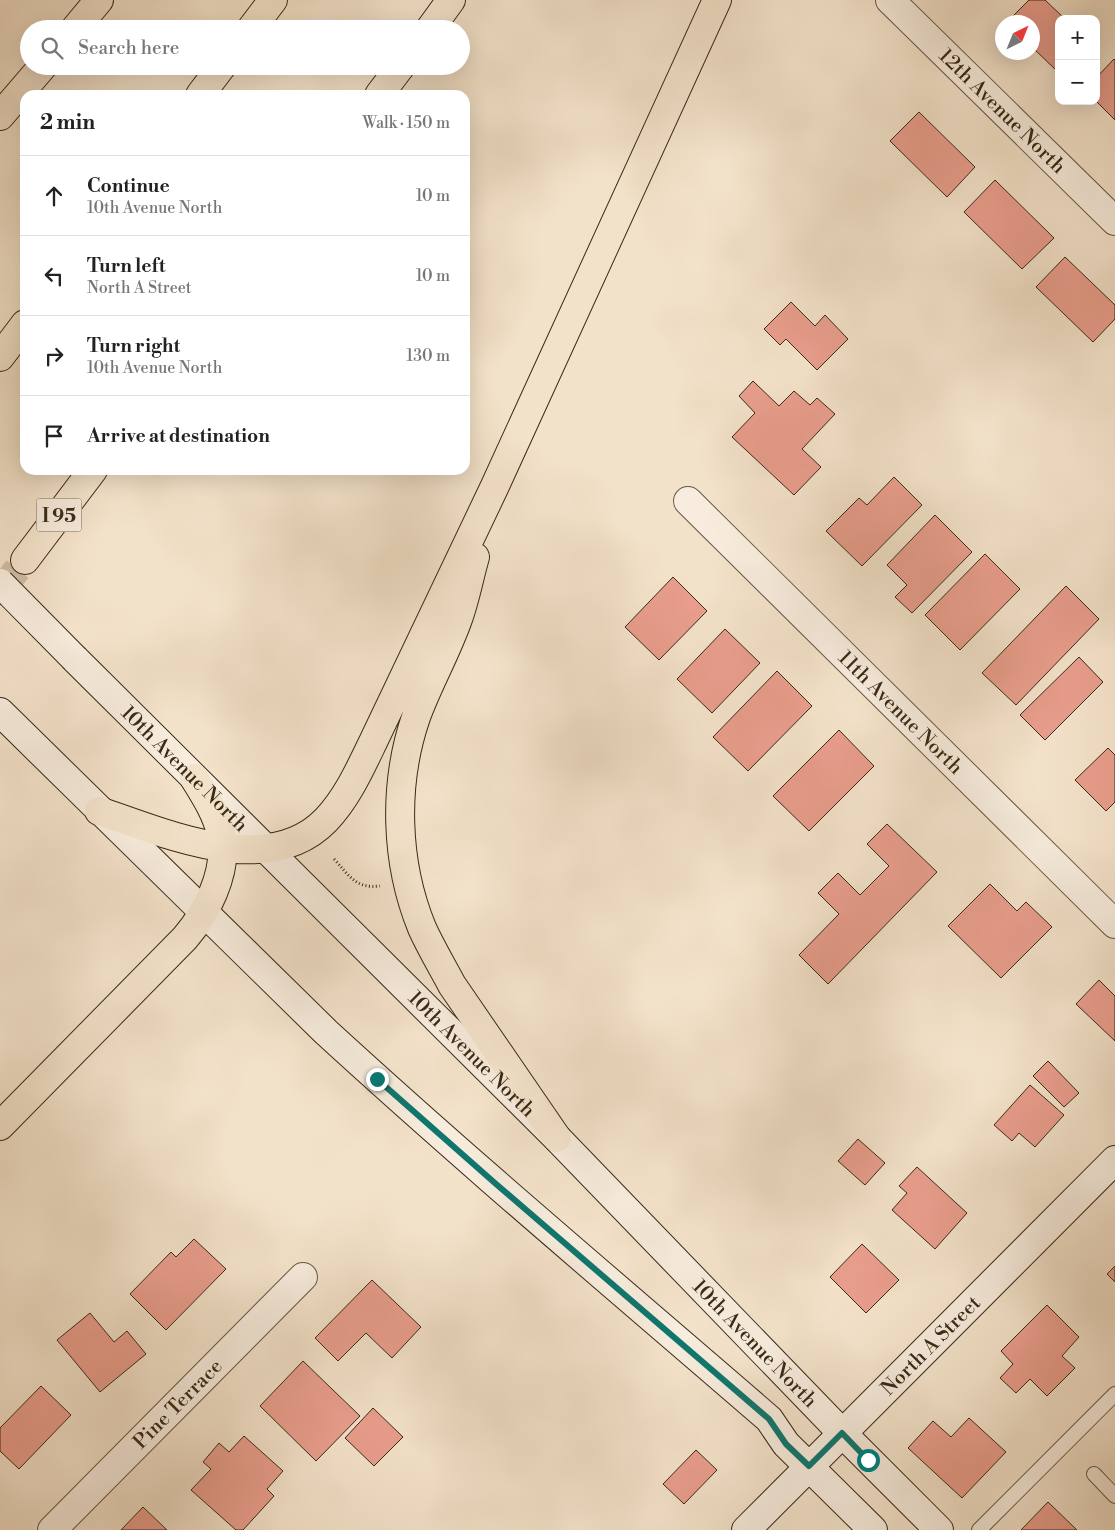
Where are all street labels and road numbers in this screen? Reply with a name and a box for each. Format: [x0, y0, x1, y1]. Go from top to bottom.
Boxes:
street label: 12th Avenue North [933, 44, 1070, 180]
road number: I 95 [36, 498, 82, 532]
street label: 11th Avenue North [832, 646, 968, 780]
street label: 10th Avenue North [115, 701, 253, 838]
street label: 10th Avenue North [402, 986, 540, 1123]
street label: 10th Avenue North [687, 1275, 822, 1414]
street label: North A Street [876, 1291, 986, 1401]
street label: Pine Terrace [128, 1354, 228, 1455]

